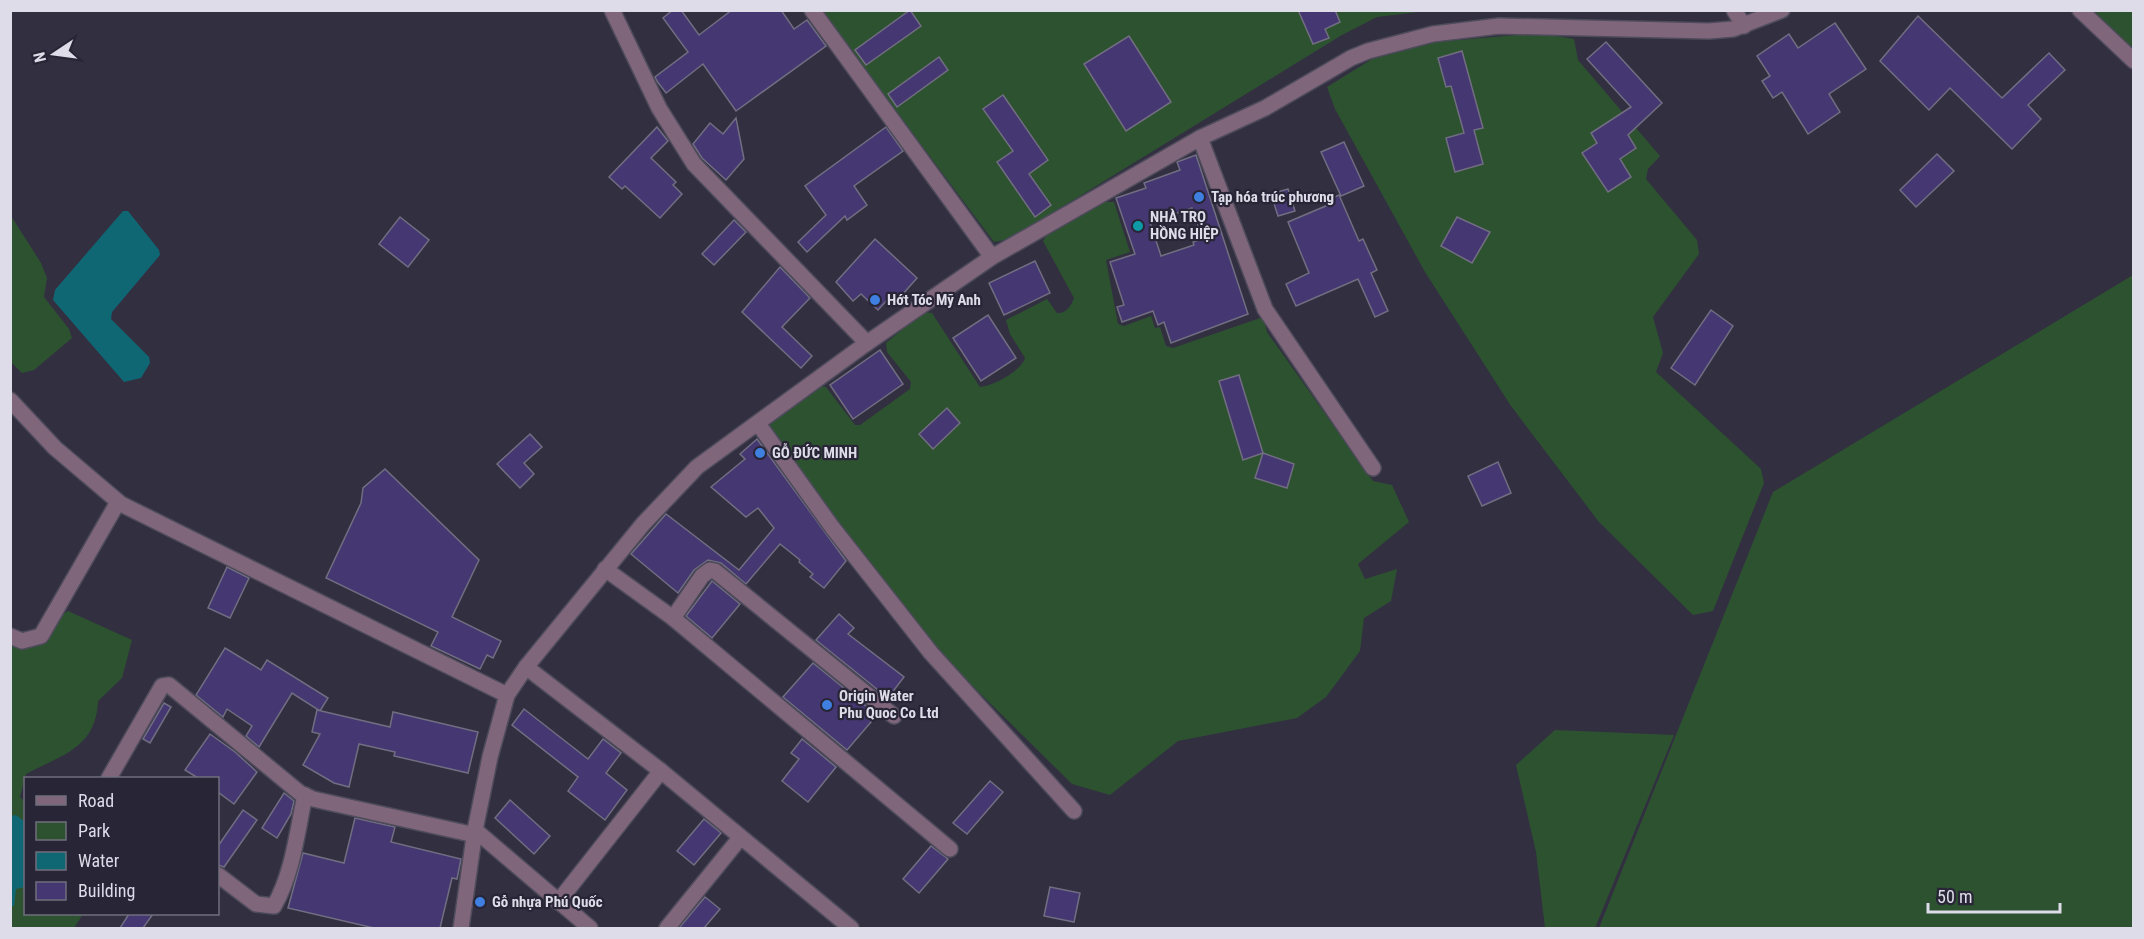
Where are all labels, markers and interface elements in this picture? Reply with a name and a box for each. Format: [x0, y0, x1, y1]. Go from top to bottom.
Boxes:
north arrow [24, 24, 84, 84]
text: N [30, 50, 50, 64]
place label: Tạp hóa trúc phương [1211, 188, 1334, 206]
marker: Tạp hóa trúc phương [1192, 190, 1206, 204]
place label: NHÀ TRỌ HỒNG HIỆP [1150, 208, 1219, 243]
marker: NHÀ TRỌ HỒNG HIỆP [1131, 219, 1145, 233]
place label: Hớt Tóc Mỹ Anh [887, 291, 981, 309]
marker: Hớt Tóc Mỹ Anh [868, 293, 882, 307]
place label: GỖ ĐỨC MINH [772, 442, 857, 462]
marker: GỖ ĐỨC MINH [753, 446, 767, 460]
place label: Origin Water Phu Quoc Co Ltd [839, 687, 939, 722]
marker: Origin Water Phu Quoc Co Ltd [820, 698, 834, 712]
legend [24, 777, 219, 915]
text: Road [78, 790, 114, 811]
text: Park [78, 820, 110, 841]
text: Water [78, 850, 120, 871]
scale bar [1928, 876, 2060, 914]
text: Building [78, 880, 135, 901]
text: 50 m [1937, 886, 1972, 907]
place label: Gỗ nhựa Phú Quốc [492, 893, 603, 911]
marker: Gỗ nhựa Phú Quốc [473, 895, 487, 909]

